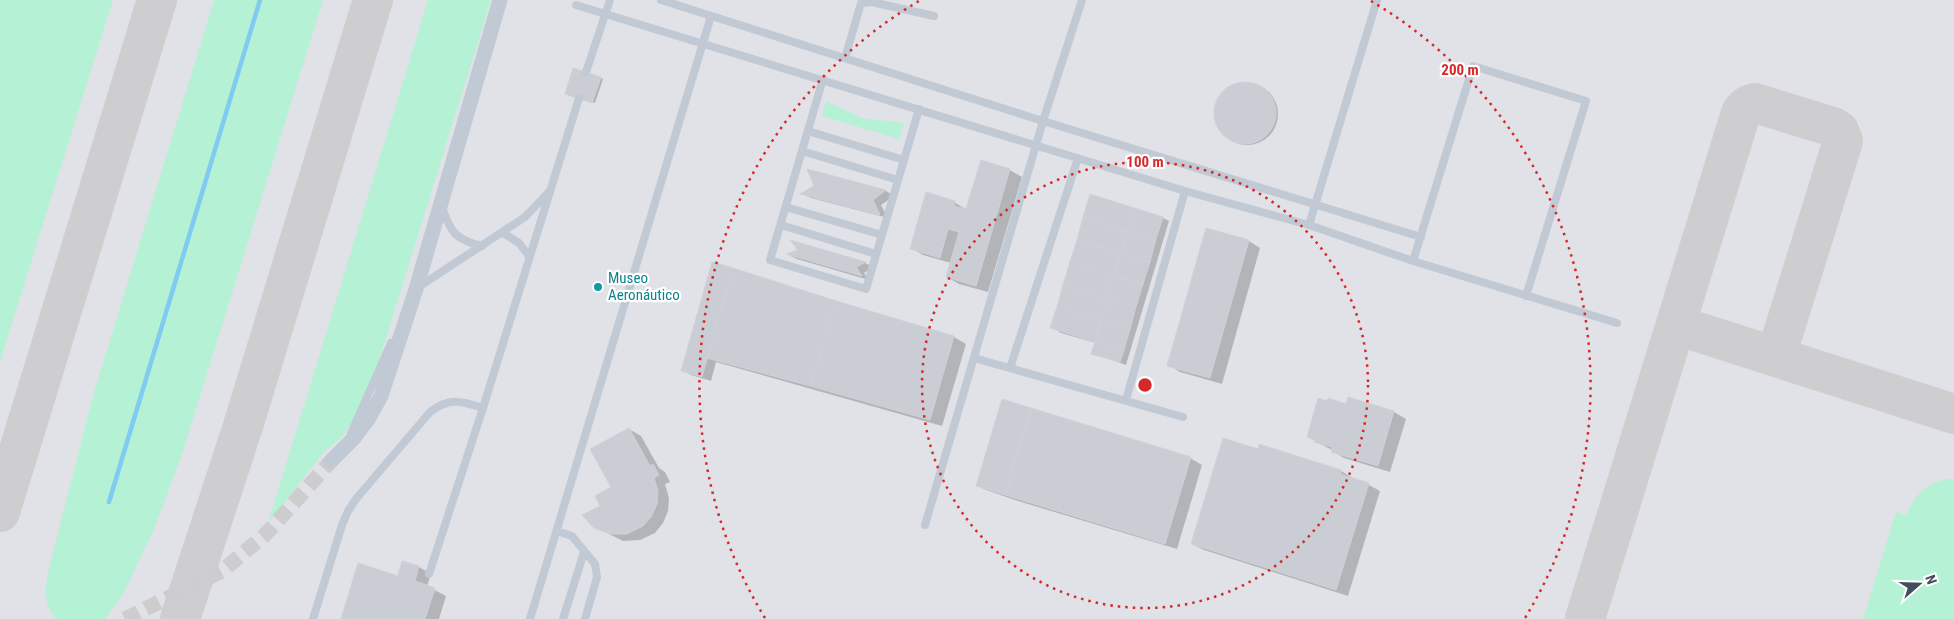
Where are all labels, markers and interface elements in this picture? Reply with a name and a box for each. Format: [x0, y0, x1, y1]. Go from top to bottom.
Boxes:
text: 200 m [1441, 61, 1479, 79]
text: 100 m [1126, 153, 1164, 171]
place label: Museo Aeronáutico [608, 269, 680, 304]
marker: Museo Aeronáutico [592, 281, 604, 293]
centre of rings [1136, 376, 1154, 394]
north arrow [1894, 559, 1944, 609]
text: N [1922, 573, 1940, 586]

